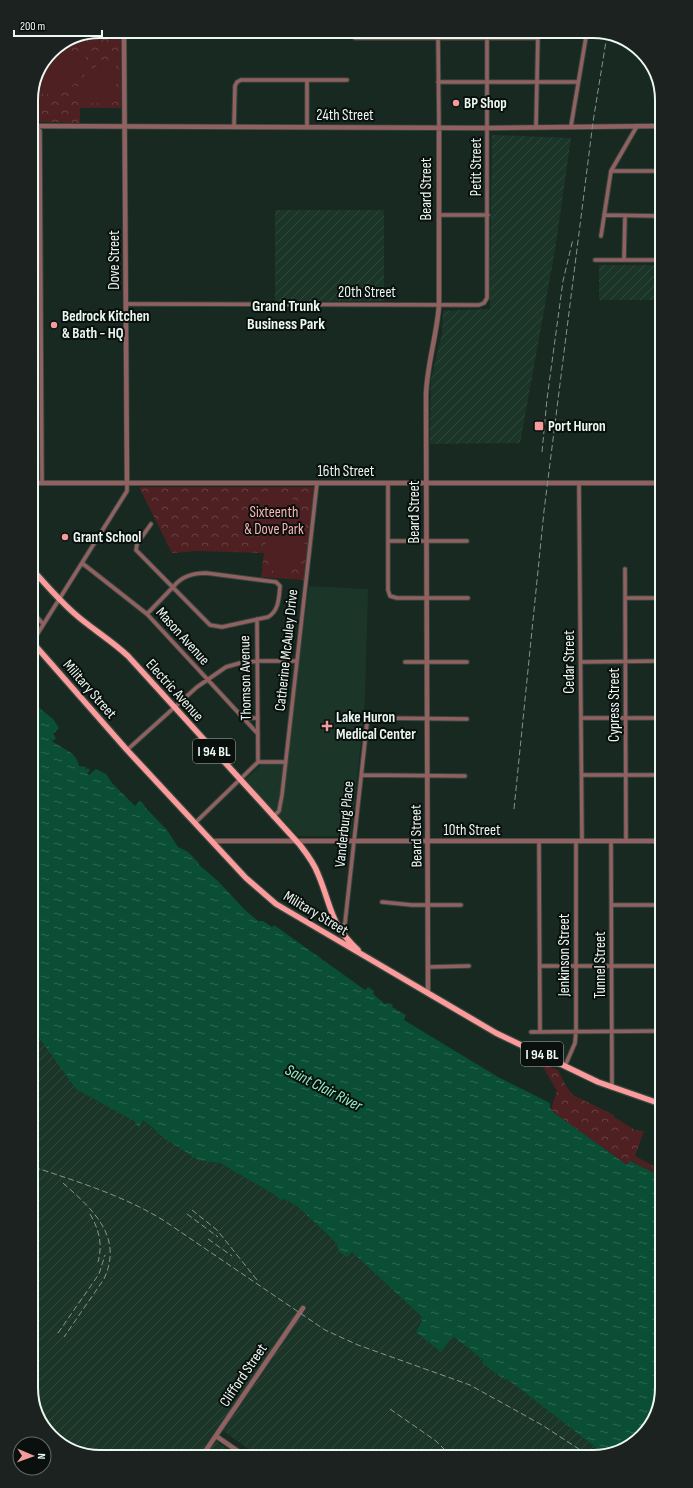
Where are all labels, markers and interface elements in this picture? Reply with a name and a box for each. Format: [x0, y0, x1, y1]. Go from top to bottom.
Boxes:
scale bar [14, 12, 102, 38]
text: 200 m [20, 19, 46, 34]
place label: BP Shop [464, 94, 507, 113]
marker: BP Shop [451, 98, 461, 108]
street label: 24th Street [316, 106, 374, 125]
street label: Petit Street [467, 137, 486, 196]
street label: Beard Street [417, 157, 436, 220]
street label: Dove Street [105, 230, 124, 290]
street label: 20th Street [338, 283, 396, 302]
district label: Grand Trunk Business Park [247, 297, 325, 334]
place label: Bedrock Kitchen & Bath - HQ [62, 307, 150, 343]
marker: Bedrock Kitchen & Bath - HQ [49, 320, 59, 330]
place label: Port Huron [548, 417, 606, 436]
marker: Port Huron [533, 420, 545, 432]
street label: 16th Street [318, 462, 375, 481]
street label: Beard Street [405, 480, 424, 543]
park label: Sixteenth & Dove Park [244, 503, 304, 539]
place label: Grant School [73, 528, 141, 547]
marker: Grant School [60, 532, 70, 542]
street label: Catherine McAuley Drive [271, 588, 302, 712]
street label: Mason Avenue [152, 603, 214, 669]
street label: Cedar Street [560, 630, 579, 694]
street label: Thomson Avenue [235, 635, 256, 721]
street label: Electric Avenue [142, 655, 208, 726]
street label: Military Street [59, 656, 121, 723]
street label: Cypress Street [605, 668, 624, 742]
place label: Lake Huron Medical Center [336, 708, 416, 744]
marker: Lake Huron Medical Center [321, 720, 333, 732]
road number: I 94 BL [193, 739, 235, 763]
street label: Vanderburg Place [331, 780, 358, 868]
street label: Beard Street [406, 804, 427, 868]
street label: 10th Street [444, 821, 501, 840]
street label: Military Street [280, 887, 352, 940]
street label: Jenkinson Street [555, 913, 574, 997]
street label: Tunnel Street [591, 931, 610, 998]
road number: I 94 BL [521, 1042, 563, 1066]
water label: Saint Clair River [282, 1061, 365, 1116]
street label: Clifford Street [215, 1340, 272, 1410]
north arrow [12, 1436, 52, 1476]
text: N [35, 1453, 48, 1460]

